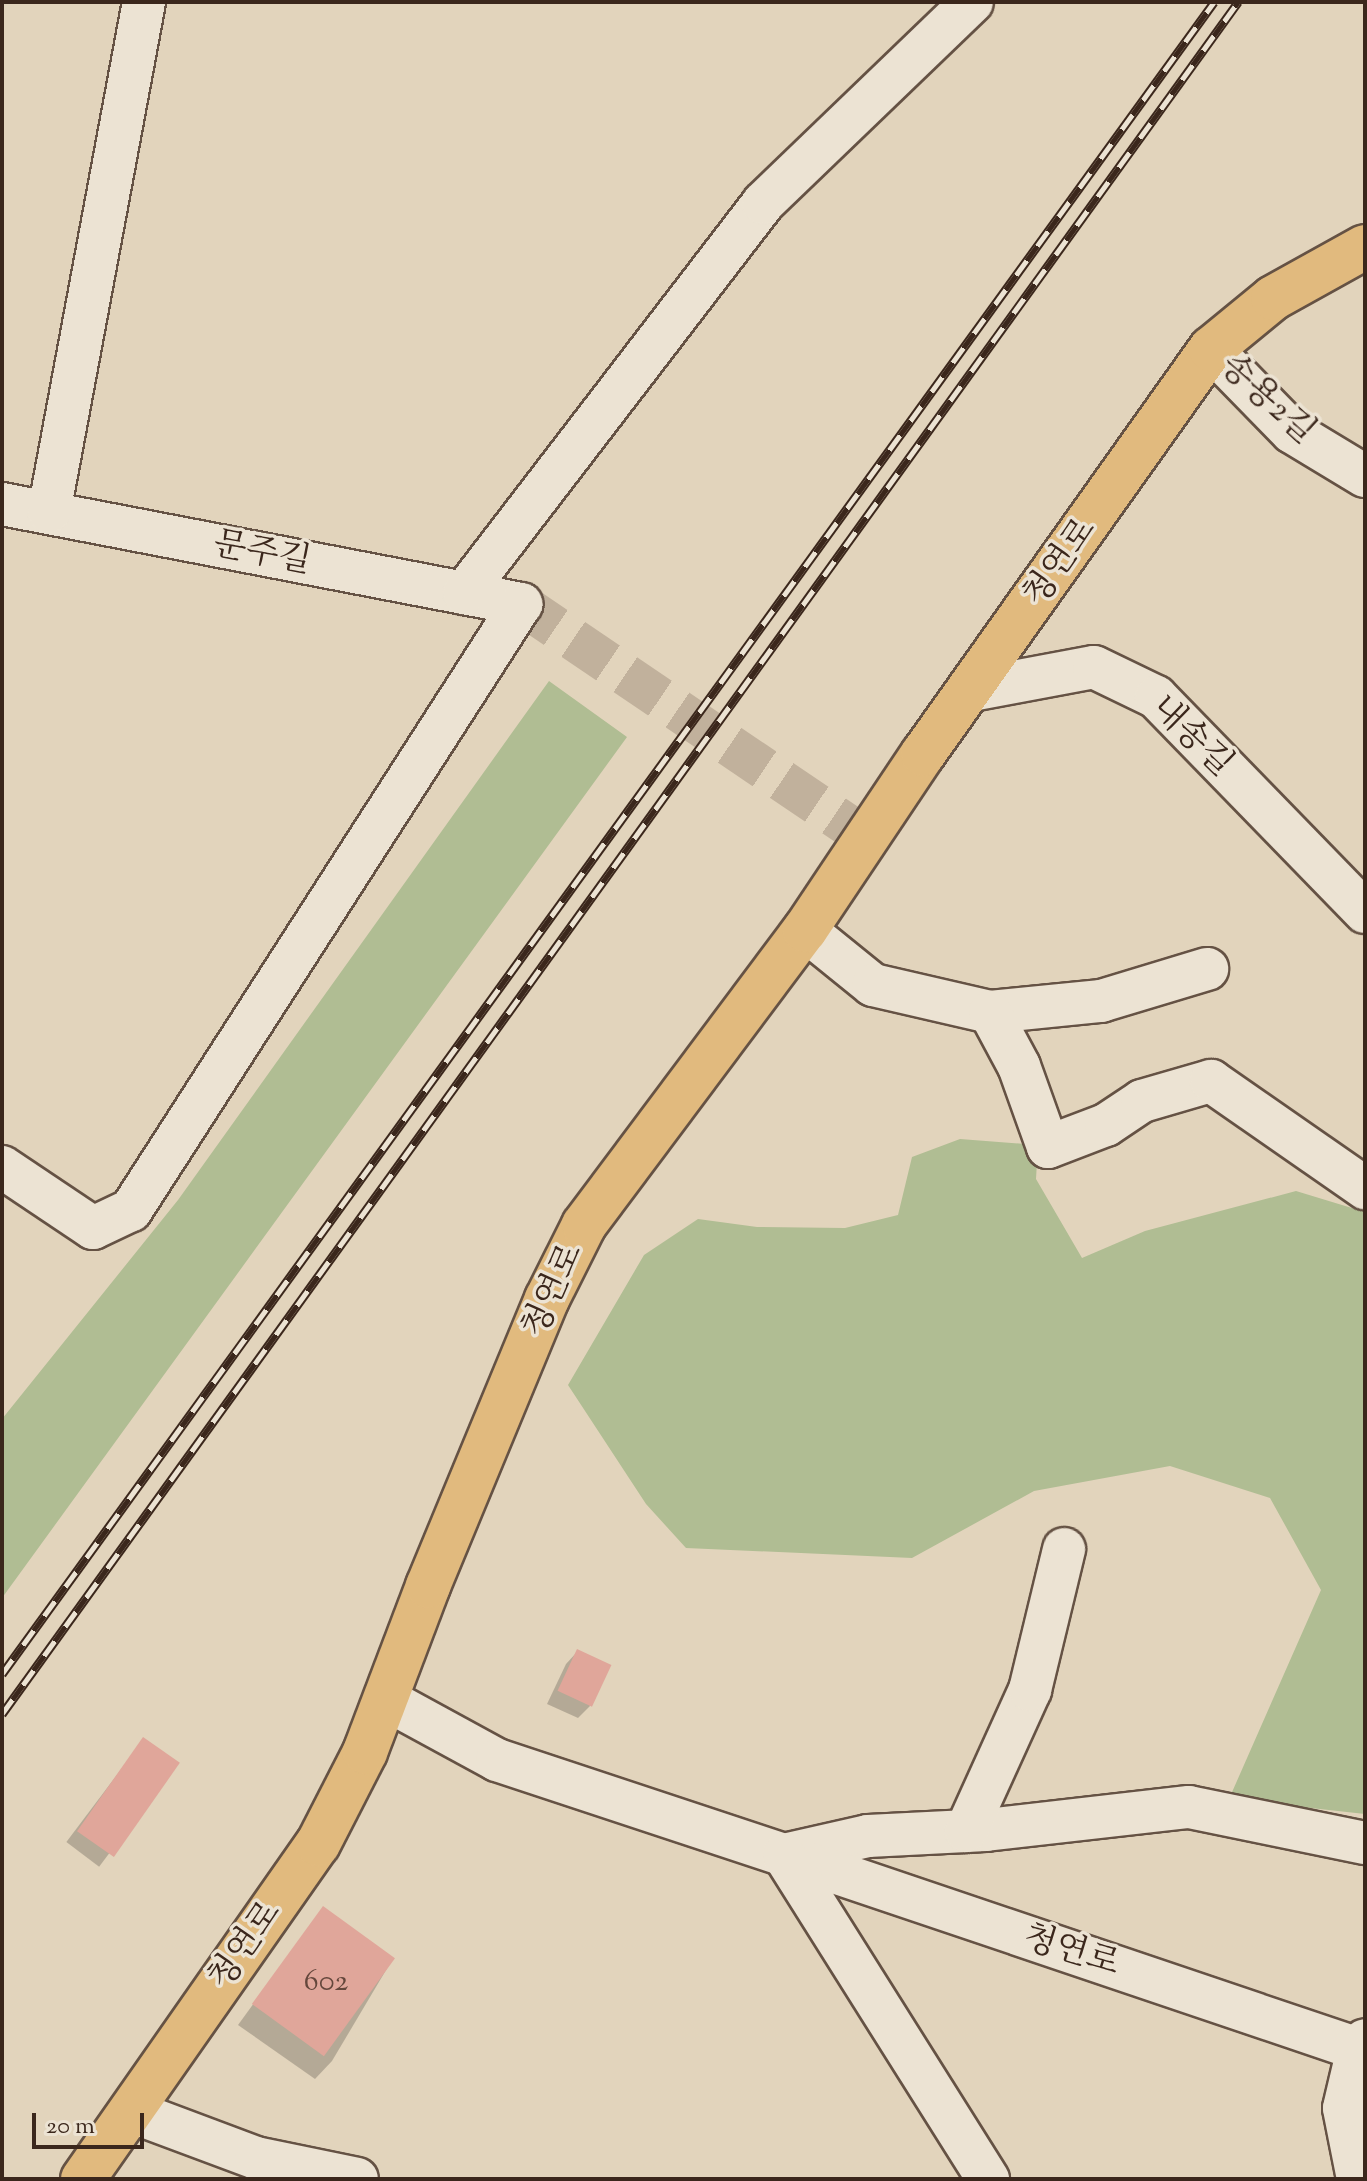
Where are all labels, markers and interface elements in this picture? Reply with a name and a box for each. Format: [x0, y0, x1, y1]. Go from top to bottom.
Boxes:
street label: 송용2길 [1211, 347, 1323, 453]
street label: 청연로 [1016, 511, 1106, 615]
street label: 문주길 [210, 525, 314, 583]
street label: 내송길 [1141, 688, 1241, 786]
street label: 청연로 [515, 1238, 593, 1344]
street label: 청연로 [201, 1894, 291, 1998]
street label: 청연로 [1018, 1918, 1124, 1986]
house number: 602 [304, 1965, 348, 2001]
scale bar [36, 2097, 148, 2147]
text: 20 m [46, 2110, 95, 2144]

